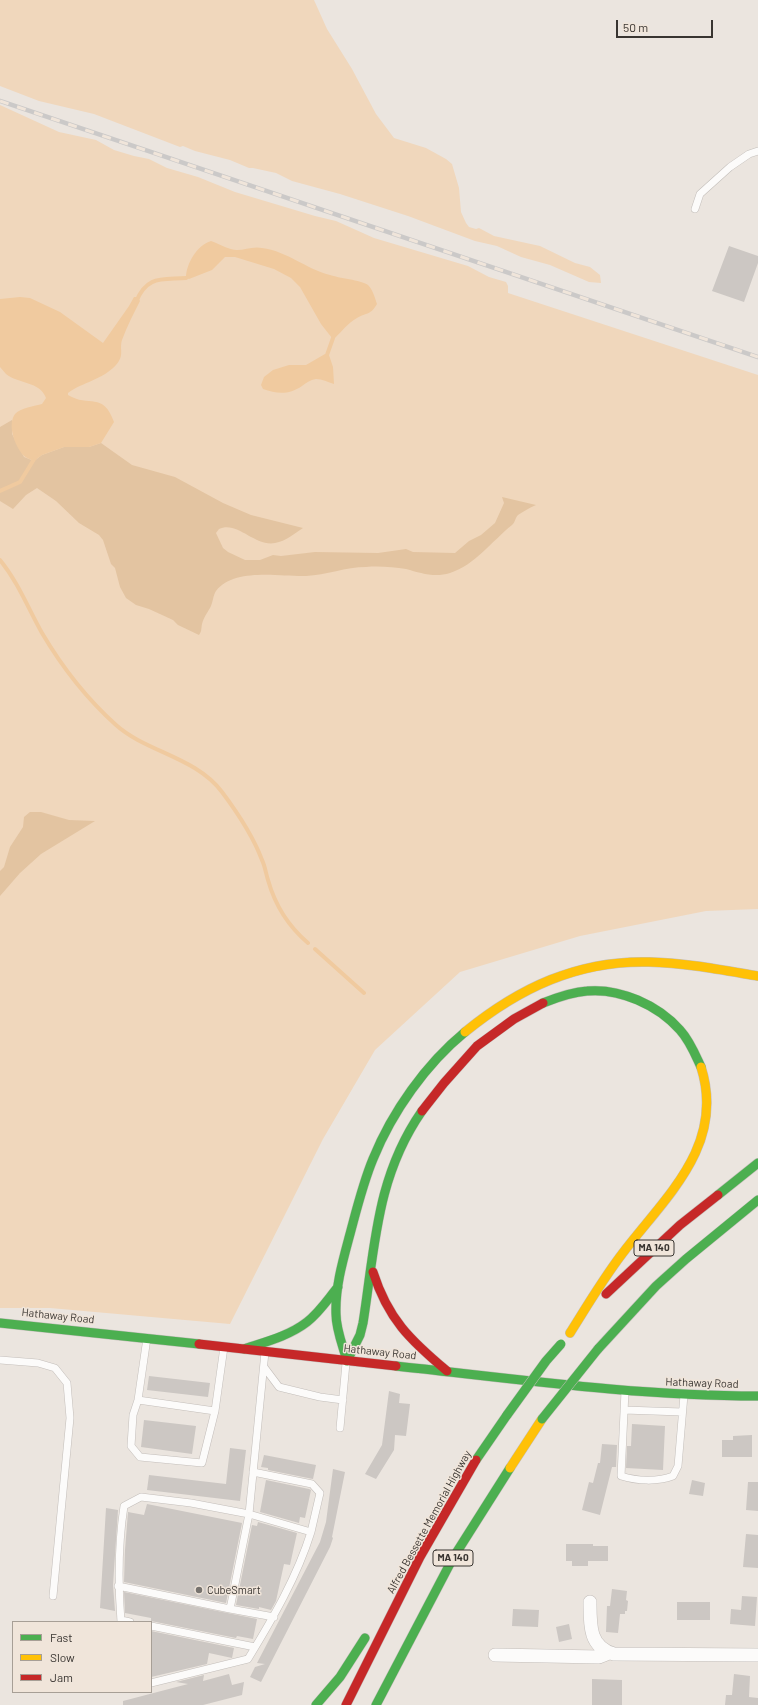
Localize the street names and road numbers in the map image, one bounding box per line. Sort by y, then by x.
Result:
road number: MA 140 [634,1240,674,1256]
street label: Hathaway Road [21,1306,95,1326]
street label: Hathaway Road [343,1342,417,1362]
street label: Hathaway Road [665,1375,739,1391]
street label: Alfred Bessette Memorial Highway [384,1448,474,1596]
road number: MA 140 [433,1550,473,1566]

